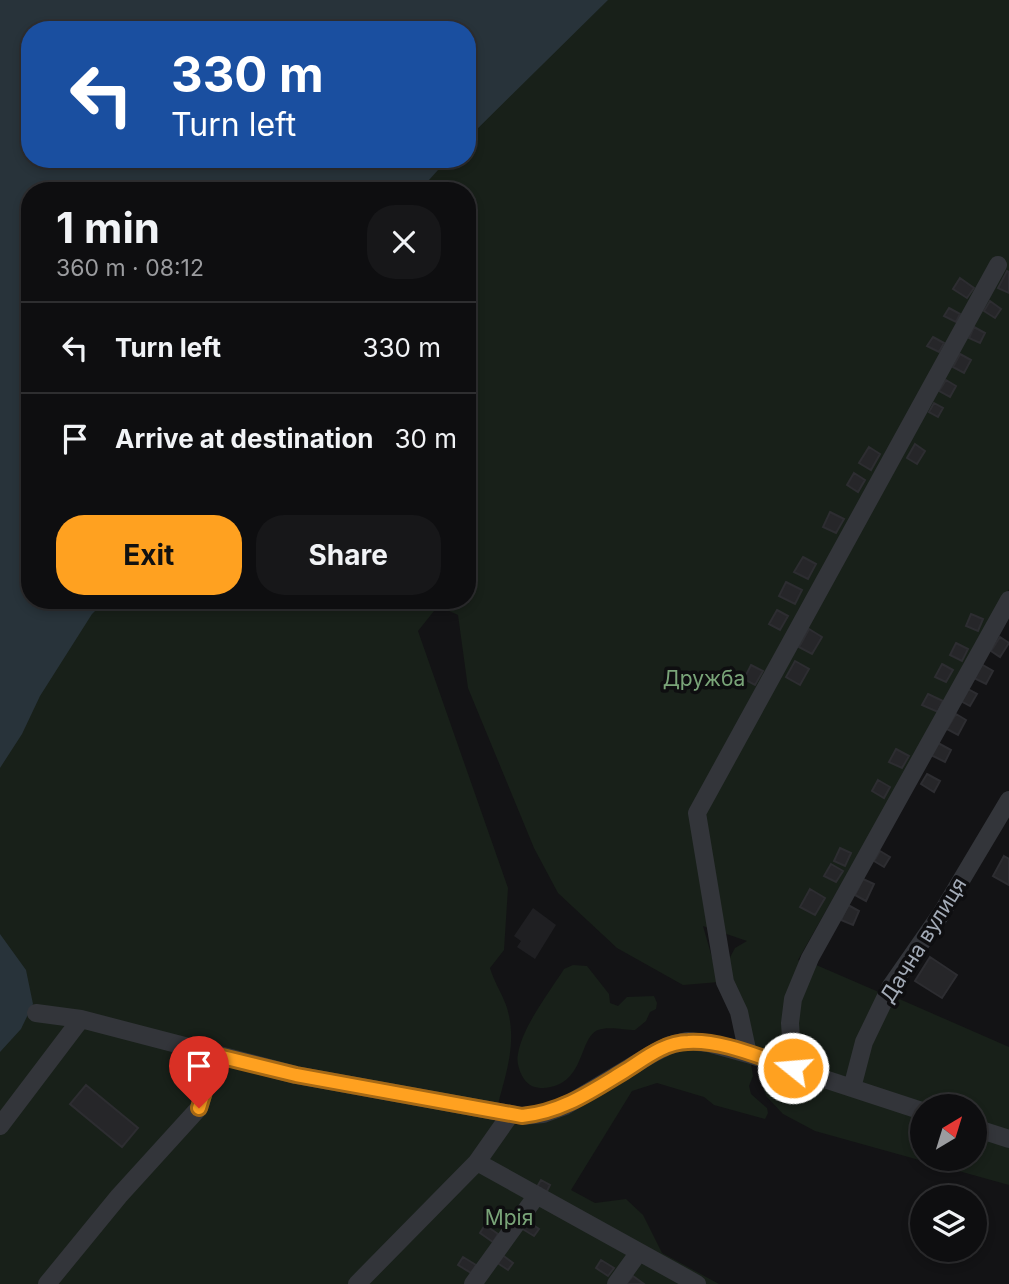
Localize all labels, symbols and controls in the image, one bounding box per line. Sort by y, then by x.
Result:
text: 330 m [171,45,324,104]
icon: left [56,49,147,140]
text: Turn left [171,105,296,144]
text: 1 min [56,202,160,253]
button: close [367,205,441,279]
text: 360 m · 08:12 [56,254,204,282]
icon: left [56,329,94,367]
text: Turn left [115,332,221,363]
text: 330 m [362,332,441,363]
icon: arrive [56,420,94,458]
text: Arrive at destination [115,423,374,454]
text: 30 m [395,423,457,454]
button: Exit [56,515,242,595]
button: Share [256,515,441,595]
park label: Дружба [663,666,745,691]
street label: Дачна вулиця [875,873,971,1007]
position arrow [756,1031,830,1105]
pin [169,1036,229,1108]
icon: arrive [180,1047,218,1085]
north arrow [910,1094,987,1171]
map controls [910,1094,987,1262]
button: layers [910,1185,987,1262]
park label: Мрія [485,1205,533,1230]

